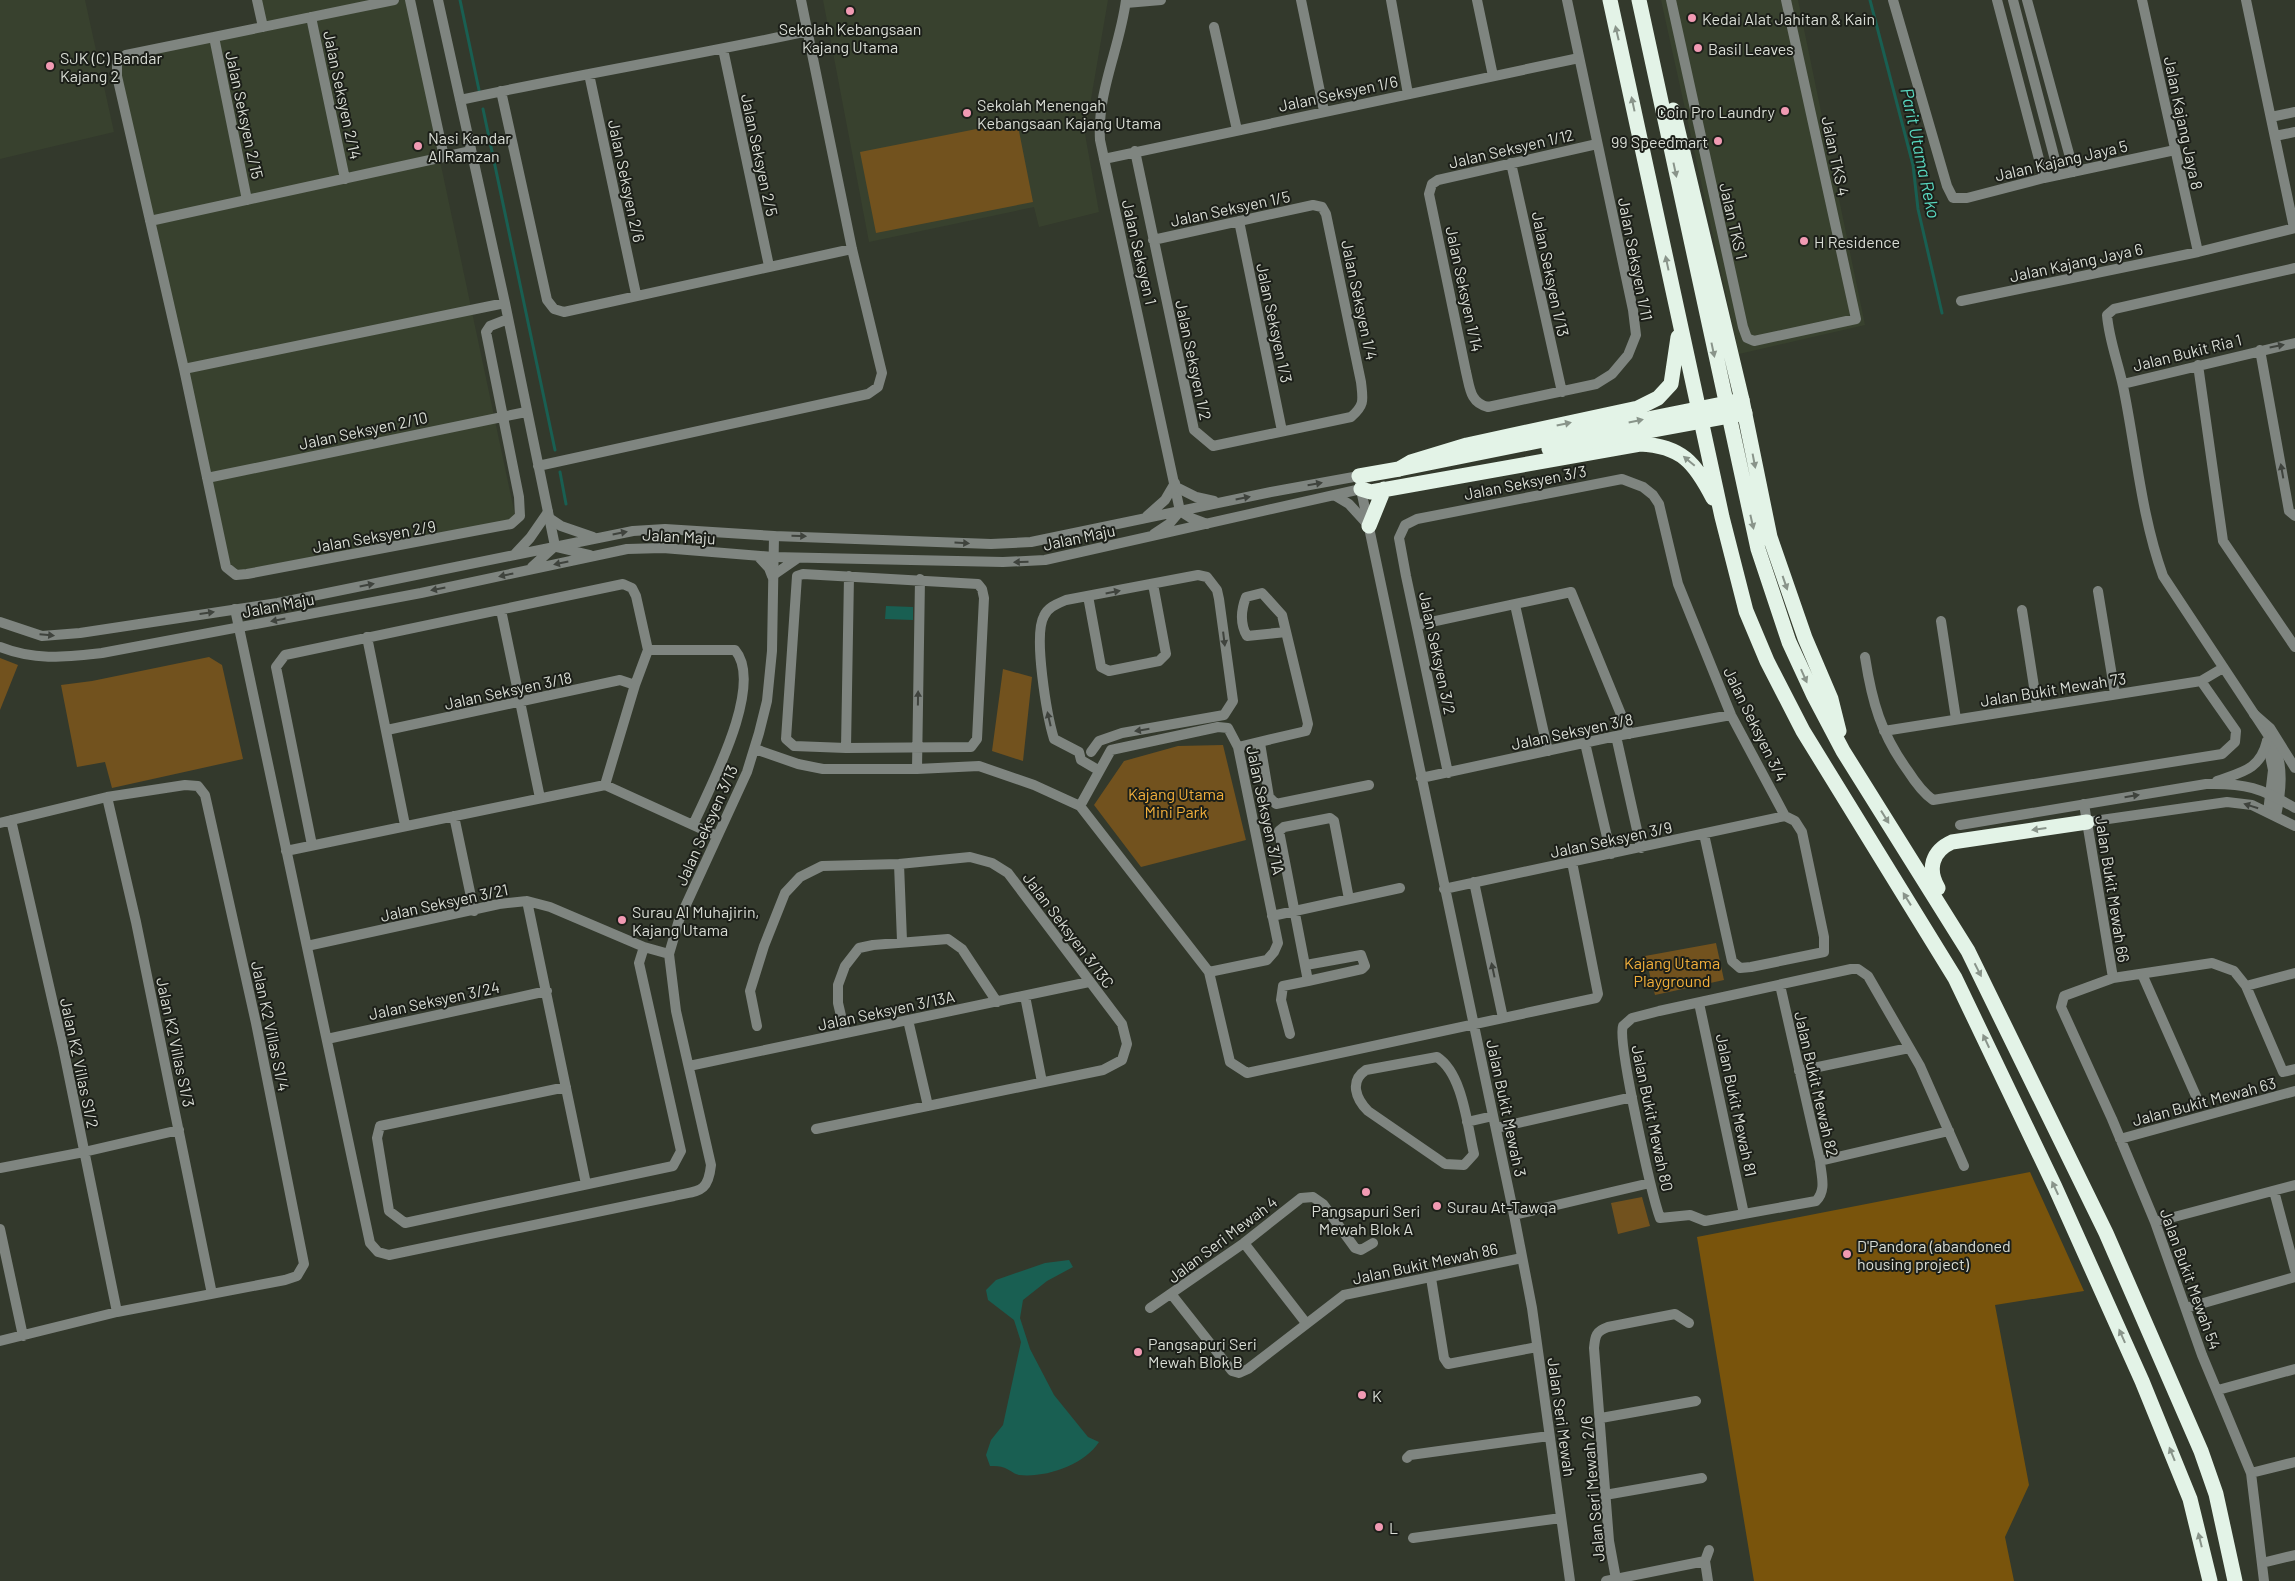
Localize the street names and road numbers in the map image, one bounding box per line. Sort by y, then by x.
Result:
street label: Jalan Seksyen 2/14 [320,29,366,161]
street label: Jalan Seksyen 2/15 [222,49,268,181]
street label: Jalan Kajang Jaya 8 [2161,55,2207,191]
street label: Jalan Seksyen 1/6 [1276,71,1400,115]
street label: Jalan Seksyen 2/5 [738,92,782,218]
street label: Jalan TKS 4 [1818,114,1854,198]
street label: Jalan Seksyen 2/6 [605,118,649,244]
street label: Jalan Seksyen 1/12 [1447,124,1575,172]
street label: Jalan Kajang Jaya 5 [1993,135,2129,185]
street label: Jalan TKS 1 [1716,181,1752,261]
street label: Jalan Seksyen 1/5 [1168,186,1292,230]
street label: Jalan Seksyen 1/11 [1615,196,1657,322]
street label: Jalan Seksyen 1 [1119,198,1161,306]
street label: Jalan Seksyen 1/13 [1528,210,1574,338]
street label: Jalan Seksyen 1/14 [1442,224,1488,354]
street label: Jalan Seksyen 1/4 [1338,238,1382,362]
street label: Jalan Kajang Jaya 6 [2008,239,2144,285]
street label: Jalan Seksyen 1/3 [1253,261,1297,385]
street label: Jalan Seksyen 1/2 [1172,298,1216,422]
street label: Jalan Bukit Ria 1 [2131,329,2243,375]
street label: Jalan Seksyen 2/10 [297,407,429,453]
street label: Jalan Seksyen 3/3 [1462,461,1588,503]
street label: Jalan Seksyen 2/9 [311,516,437,556]
street label: Jalan Maju [1041,520,1117,554]
street label: Jalan Maju [642,525,716,547]
street label: Jalan Maju [240,589,316,621]
street label: Jalan Seksyen 3/2 [1416,590,1460,716]
street label: Jalan Seksyen 3/4 [1720,664,1792,784]
street label: Jalan Seksyen 3/18 [442,667,574,713]
street label: Jalan Bukit Mewah 73 [1979,668,2127,710]
street label: Jalan Seksyen 3/8 [1509,709,1635,753]
street label: Jalan Seksyen 3/1A [1243,744,1289,877]
street label: Jalan Seksyen 3/13 [671,762,741,888]
street label: Jalan Bukit Mewah 66 [2092,814,2134,964]
street label: Jalan Seksyen 3/9 [1548,817,1674,861]
street label: Jalan Seksyen 3/13C [1019,868,1119,992]
street label: Jalan Seksyen 3/21 [378,879,510,925]
street label: Jalan K2 Villas S1/4 [248,959,294,1093]
street label: Jalan K2 Villas S1/3 [153,975,199,1109]
street label: Jalan Seksyen 3/24 [367,977,501,1023]
street label: Jalan Seksyen 3/13A [816,986,957,1034]
street label: Jalan K2 Villas S1/2 [57,996,103,1130]
street label: Jalan Bukit Mewah 82 [1791,1009,1843,1159]
street label: Jalan Bukit Mewah 81 [1713,1032,1761,1178]
street label: Jalan Bukit Mewah 3 [1483,1038,1531,1178]
street label: Jalan Bukit Mewah 80 [1628,1043,1678,1193]
street label: Jalan Bukit Mewah 63 [2130,1073,2278,1129]
street label: Jalan Seri Mewah 4 [1164,1192,1280,1286]
street label: Jalan Bukit Mewah 54 [2157,1206,2225,1352]
street label: Jalan Bukit Mewah 86 [1350,1238,1500,1288]
street label: Jalan Seri Mewah [1544,1356,1580,1478]
street label: Jalan Seri Mewah 2/6 [1576,1415,1608,1563]

